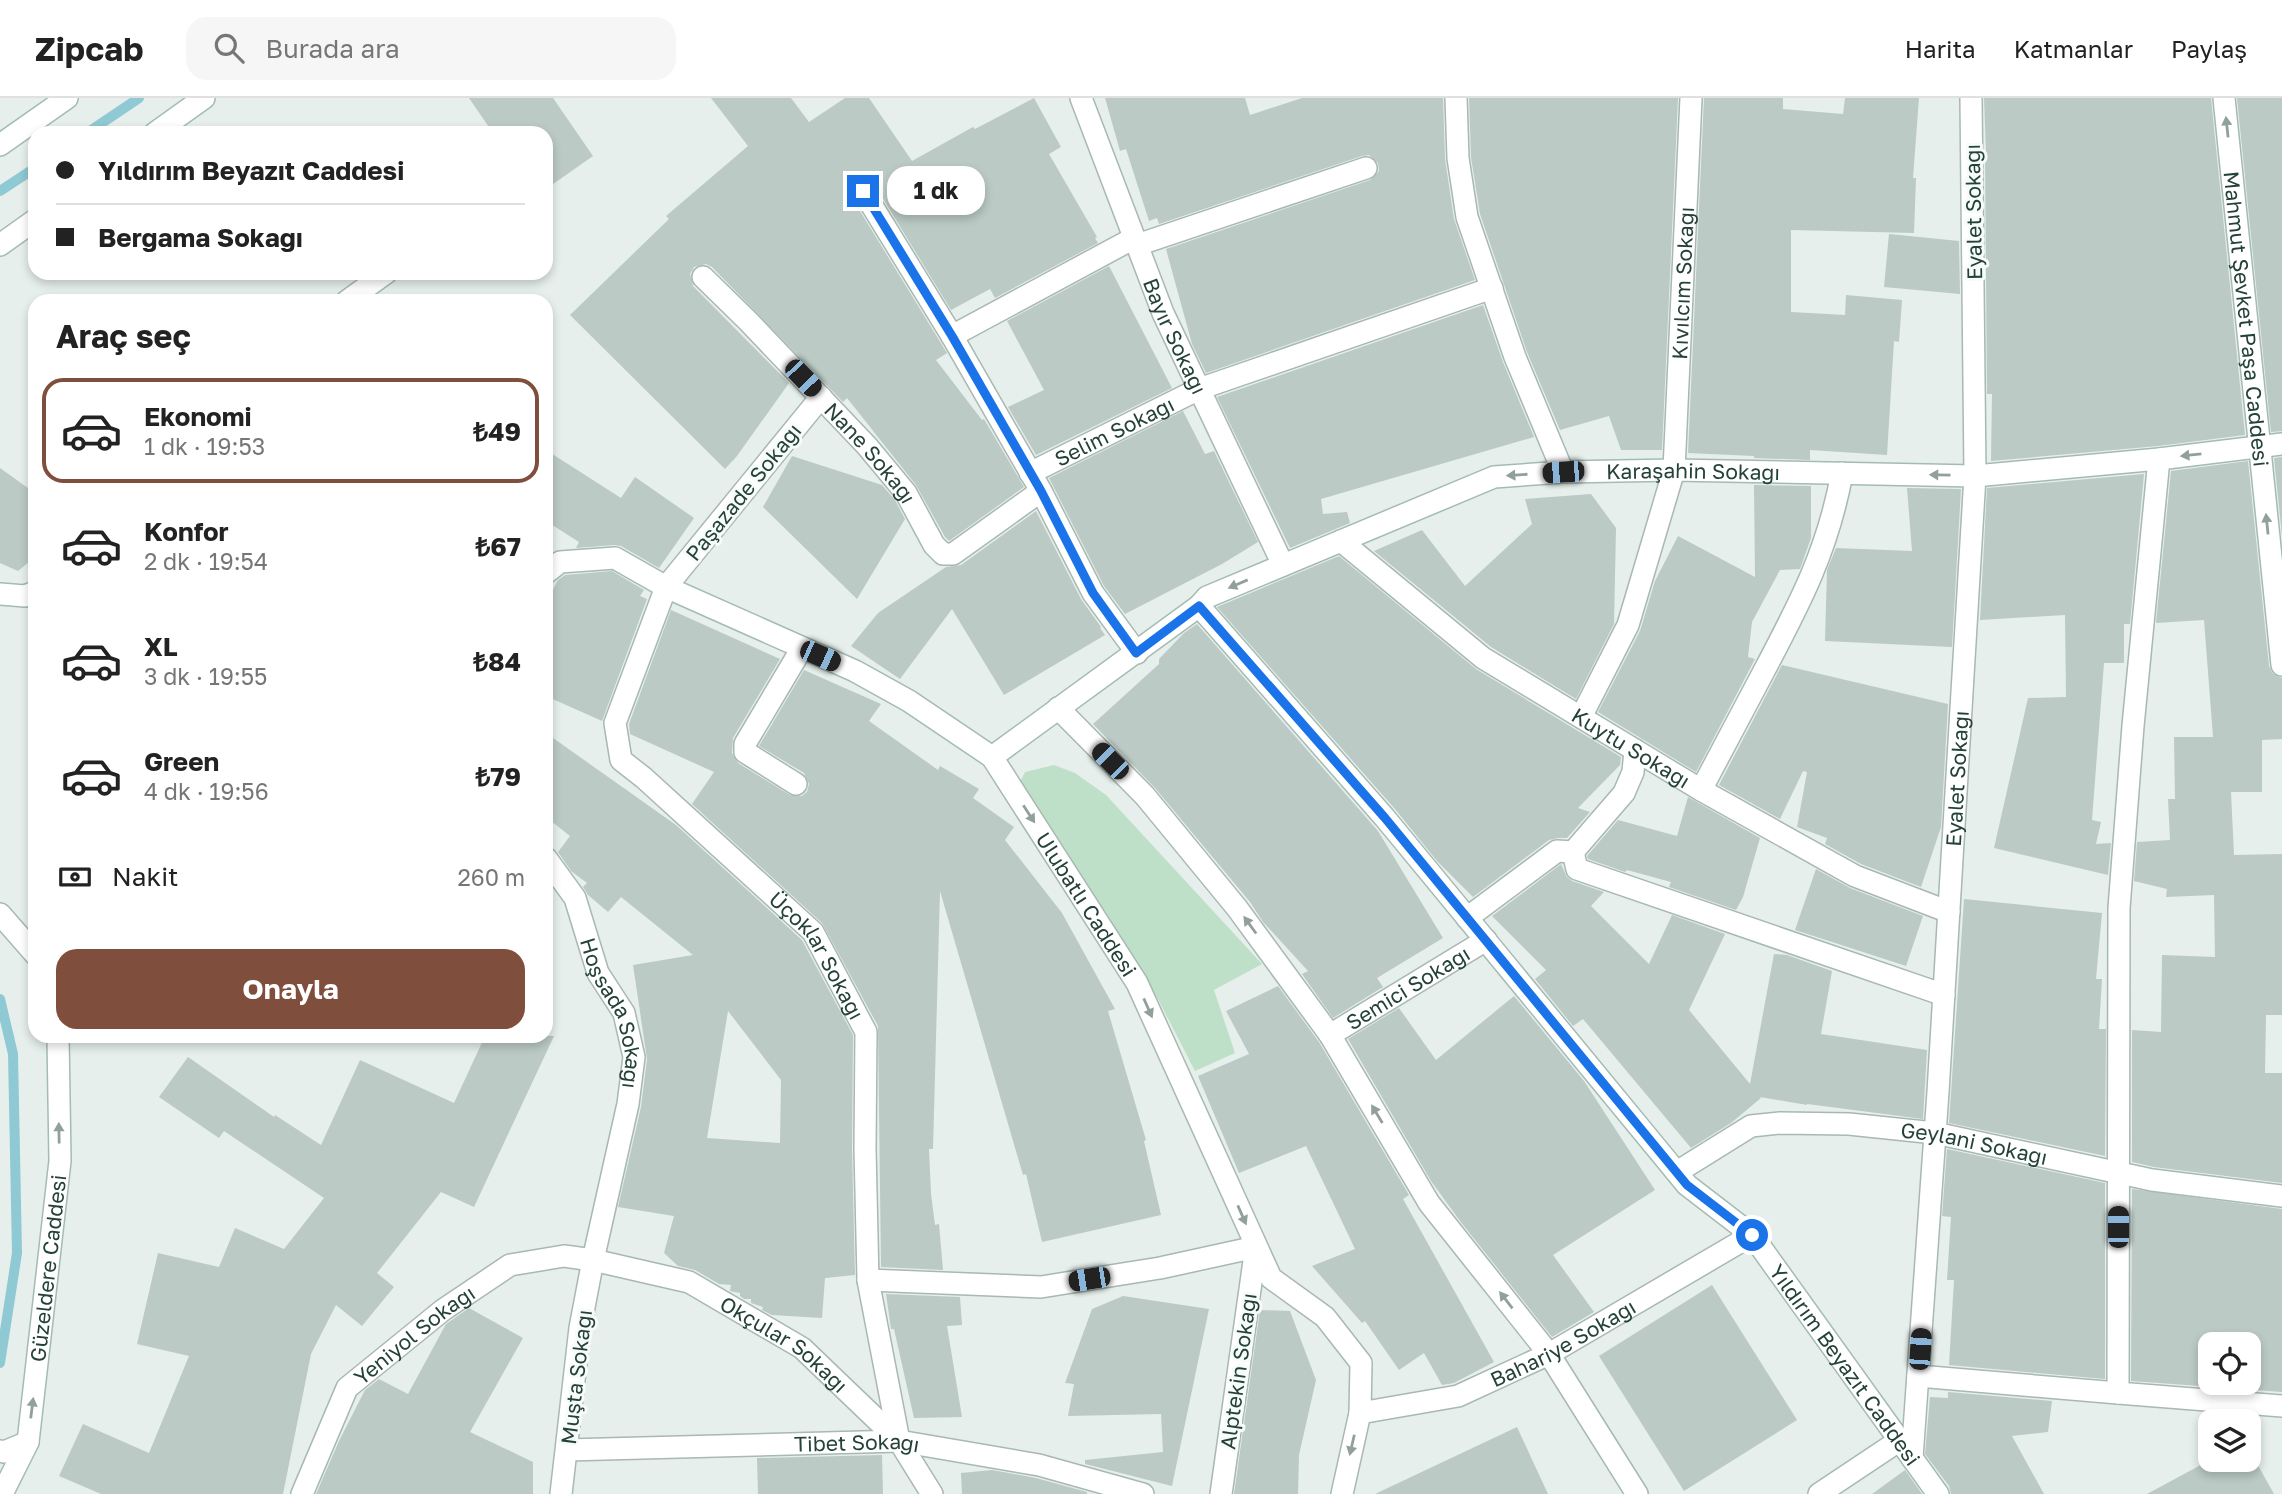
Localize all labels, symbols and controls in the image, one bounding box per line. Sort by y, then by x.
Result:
search box [186,17,676,80]
text: Zipcab [35,29,144,68]
icon: search [210,29,248,67]
text: Burada ara [266,33,400,64]
text: Harita [1905,34,1976,63]
text: Katmanlar [2014,34,2133,63]
text: Paylaş [2171,34,2247,63]
one-way arrow [2222,116,2233,138]
street label: Eyalet Sokağı [1959,144,1987,280]
text: Yıldırım Beyazıt Caddesi [98,155,404,186]
callout: 1 dk [888,166,986,216]
street label: Mahmut Şevket Paşa Caddesi [2219,170,2275,468]
route end [847,175,879,207]
text: 1 dk [913,176,959,204]
street label: Kıvılcım Sokağı [1666,206,1699,360]
text: Bergama Sokağı [98,222,303,253]
street label: Bayır Sokağı [1138,274,1213,398]
text: Araç seç [56,317,191,355]
car [781,356,826,400]
street label: Selim Sokağı [1050,391,1178,472]
street label: Nane Sokağı [819,397,922,508]
icon: car [60,399,123,462]
text: Ekonomi [144,401,252,432]
text: ₺49 [473,416,521,447]
street label: Paşazade Sokağı [680,418,806,566]
text: 1 dk · 19:53 [144,432,265,460]
one-way arrow [2180,450,2202,461]
street label: Karaşahin Sokağı [1606,457,1780,485]
car [1542,460,1585,484]
one-way arrow [1506,470,1528,481]
one-way arrow [1929,470,1951,481]
one-way arrow [2262,513,2273,535]
icon: car [60,514,123,577]
text: Konfor [144,516,229,547]
text: ₺67 [475,531,521,562]
text: 2 dk · 19:54 [144,547,268,575]
one-way arrow [1228,578,1248,590]
icon: car [60,629,123,692]
text: XL [144,631,178,662]
car [797,638,844,674]
text: ₺84 [473,646,521,677]
text: 3 dk · 19:55 [144,662,267,690]
street label: Kuytu Sokağı [1567,702,1695,793]
street label: Eyalet Sokağı [1940,710,1974,847]
car [1088,739,1133,783]
icon: car [60,744,123,807]
text: Green [144,746,219,777]
text: ₺79 [475,761,521,792]
text: 4 dk · 19:56 [144,777,269,805]
one-way arrow [1022,805,1036,823]
street label: Ulubatlı Caddesi [1031,827,1142,981]
icon: cash [56,858,94,896]
text: Nakit [112,861,179,892]
text: 260 m [457,863,525,891]
street label: Üçoklar Sokağı [764,886,870,1024]
one-way arrow [1243,916,1257,934]
street label: Hoşsada Sokağı [575,934,647,1090]
street label: Semici Sokağı [1341,940,1474,1035]
button: Onayla [56,949,525,1029]
one-way arrow [1143,997,1154,1018]
one-way arrow [1371,1104,1383,1124]
street label: Geylani Sokağı [1900,1117,2050,1170]
one-way arrow [53,1122,65,1144]
street label: Güzeldere Caddesi [24,1173,71,1363]
one-way arrow [1236,1205,1248,1225]
car [2108,1206,2129,1248]
route start [1736,1219,1768,1251]
street label: Yıldırım Beyazıt Caddesi [1764,1259,1926,1470]
car [1067,1265,1112,1293]
street label: Yeniyol Sokağı [349,1279,480,1390]
street label: Okçular Sokağı [715,1290,853,1398]
street label: Alptekin Sokağı [1214,1291,1262,1451]
one-way arrow [1499,1292,1514,1310]
street label: Bahariye Sokağı [1486,1293,1640,1392]
street label: Muşta Sokağı [555,1308,597,1446]
car [1909,1327,1932,1371]
map controls [2198,1332,2261,1472]
button: locate [2198,1332,2261,1395]
one-way arrow [27,1397,38,1419]
button: layers [2198,1409,2261,1472]
street label: Tibet Sokağı [794,1428,922,1457]
one-way arrow [1347,1434,1358,1456]

